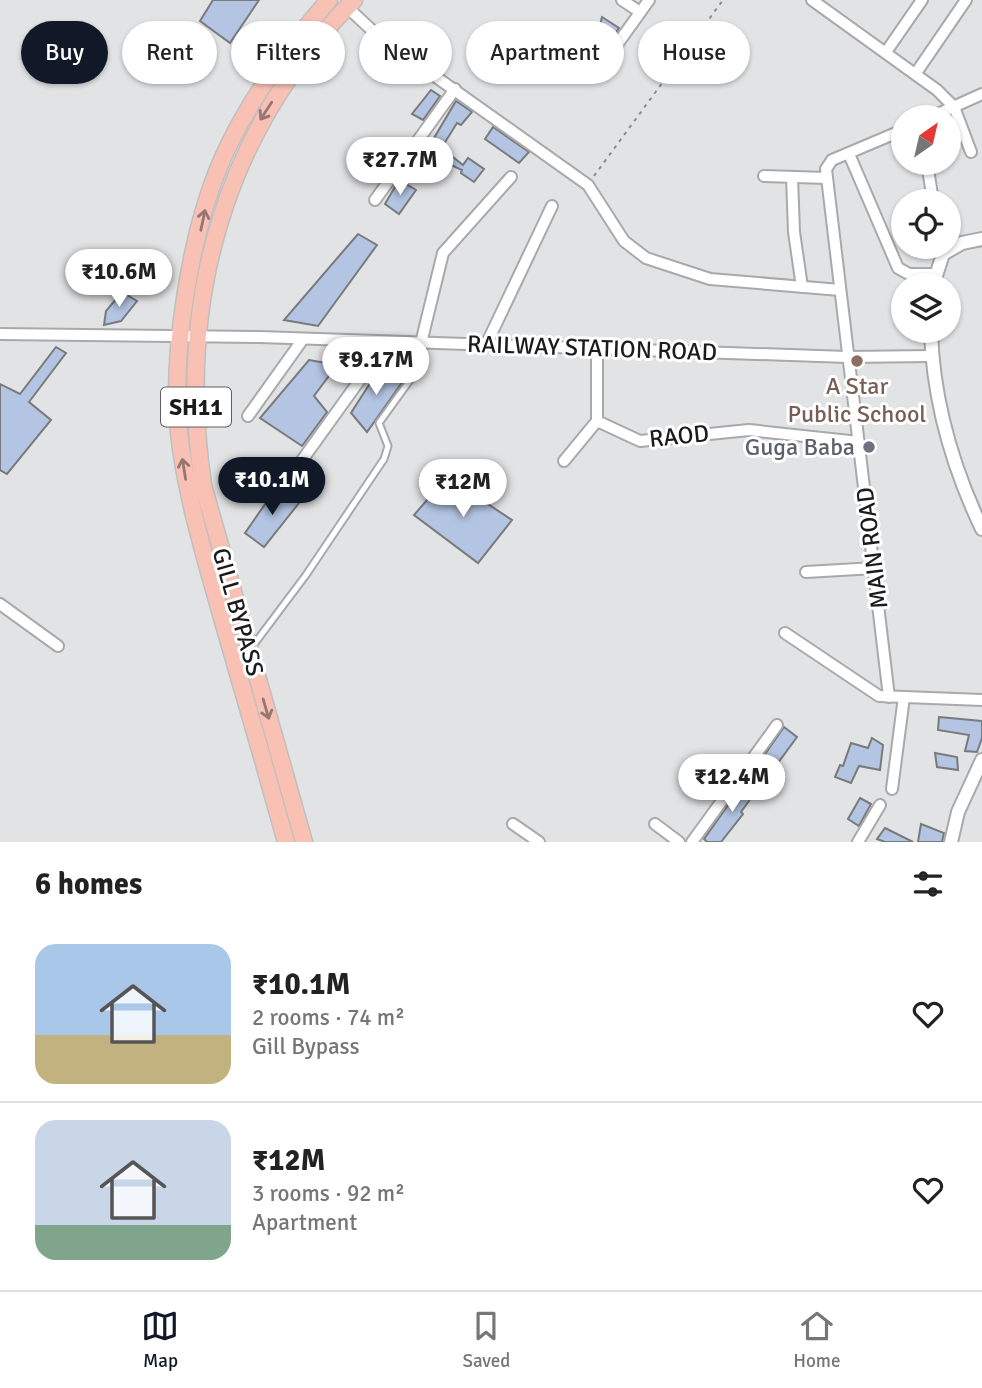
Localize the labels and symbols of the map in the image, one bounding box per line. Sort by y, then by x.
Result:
one-way arrow [259,101,273,121]
north arrow [891,105,961,175]
pin: ₹27.7M [343,138,457,197]
one-way arrow [196,209,210,232]
pin: ₹10.6M [62,250,176,309]
street label: RAILWAY STATION ROAD [466,329,718,367]
pin: ₹9.17M [319,338,433,397]
marker: A Star Public School [849,353,865,369]
place label: A Star Public School [788,371,926,429]
road number: SH11 [161,388,231,426]
street label: RAOD [648,418,710,454]
place label: Guga Baba [745,432,855,462]
marker: Guga Baba [861,439,877,455]
one-way arrow [177,458,190,481]
pin: ₹10.1M [215,458,329,517]
pin: ₹12M [422,460,504,519]
street label: MAIN ROAD [850,485,894,611]
street label: GILL BYPASS [205,544,271,680]
one-way arrow [260,698,273,720]
pin: ₹12.4M [675,754,789,814]

